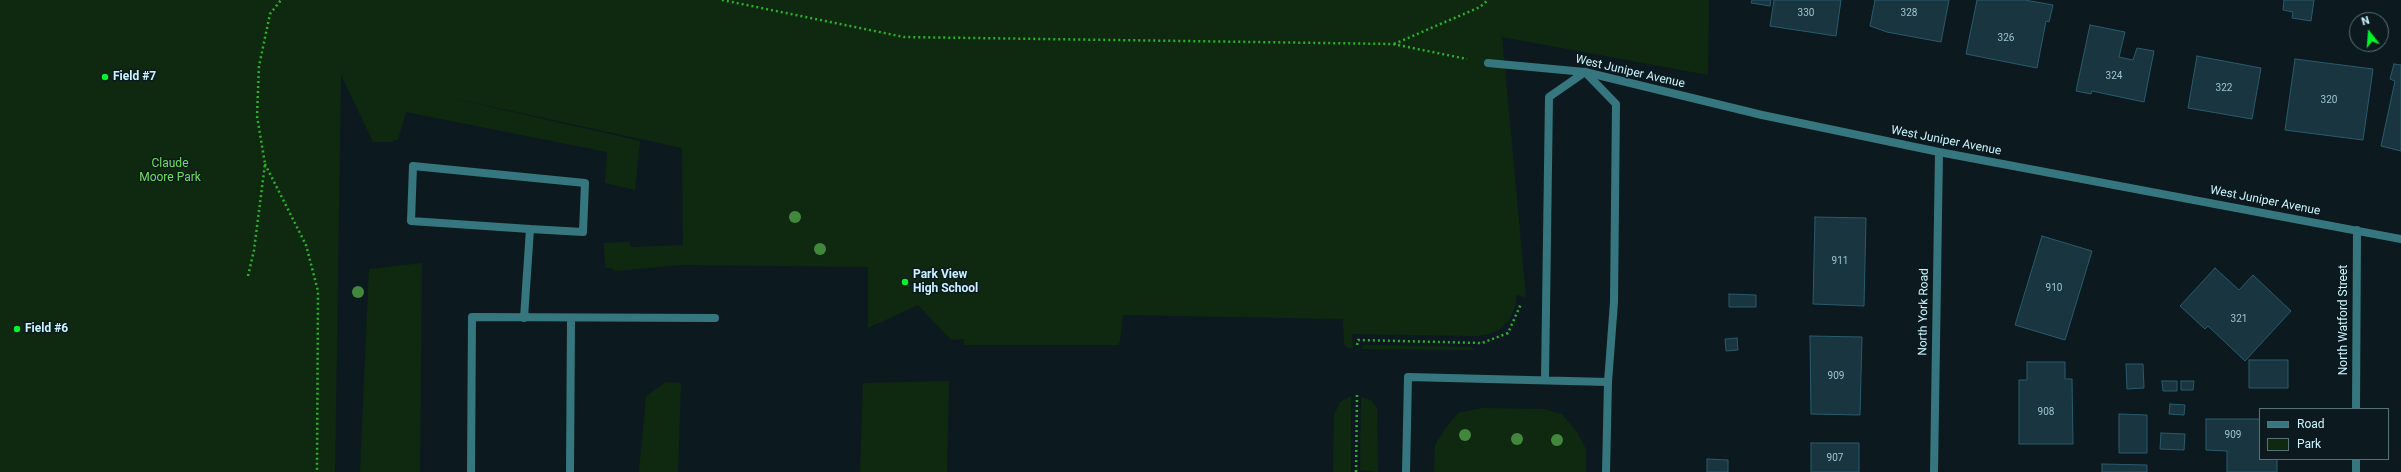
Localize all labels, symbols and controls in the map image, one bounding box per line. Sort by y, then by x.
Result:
house number: 330 [1798,7,1814,19]
house number: 328 [1901,7,1917,19]
north arrow [2349,12,2389,52]
text: N [2360,14,2371,28]
house number: 326 [1998,32,2014,44]
street label: West Juniper Avenue [1574,52,1686,92]
place label: Field #7 [113,70,156,84]
house number: 324 [2106,70,2122,82]
marker: Field #7 [100,72,110,82]
house number: 322 [2216,82,2232,94]
house number: 320 [2321,94,2337,106]
street label: West Juniper Avenue [1890,123,2002,159]
park label: Claude Moore Park [139,157,201,185]
street label: West Juniper Avenue [2209,183,2321,219]
house number: 911 [1832,255,1848,267]
street label: North Watford Street [2337,265,2351,375]
place label: Park View High School [913,268,978,296]
street label: North York Road [1916,268,1932,356]
marker: Park View High School [900,277,910,287]
house number: 910 [2046,282,2062,294]
house number: 321 [2231,313,2247,325]
place label: Field #6 [25,322,68,336]
marker: Field #6 [12,324,22,334]
house number: 909 [1828,370,1844,382]
house number: 908 [2038,406,2054,418]
legend [2259,408,2389,460]
text: Road [2297,417,2325,431]
house number: 909 [2225,429,2241,441]
text: Park [2297,437,2321,451]
house number: 907 [1827,452,1843,464]

